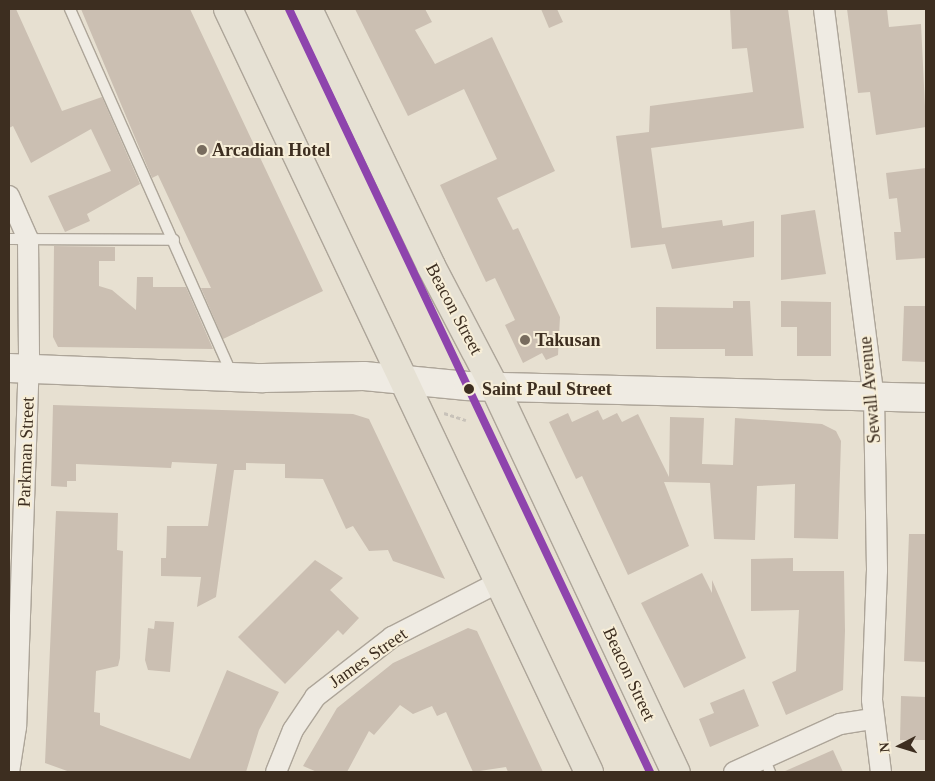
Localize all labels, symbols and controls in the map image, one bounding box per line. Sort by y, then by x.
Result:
place label: Arcadian Hotel [212,139,330,161]
marker: Arcadian Hotel [196,144,208,156]
street label: Beacon Street [421,260,487,358]
place label: Takusan [535,329,600,351]
marker: Takusan [519,334,531,346]
street label: Sewall Avenue [855,335,885,445]
place label: Saint Paul Street [482,378,612,400]
marker: Saint Paul Street [460,380,478,398]
street label: Parkman Street [13,396,39,508]
street label: James Street [325,623,411,693]
street label: Beacon Street [598,624,660,724]
north arrow [875,721,925,771]
text: N [877,742,892,753]

